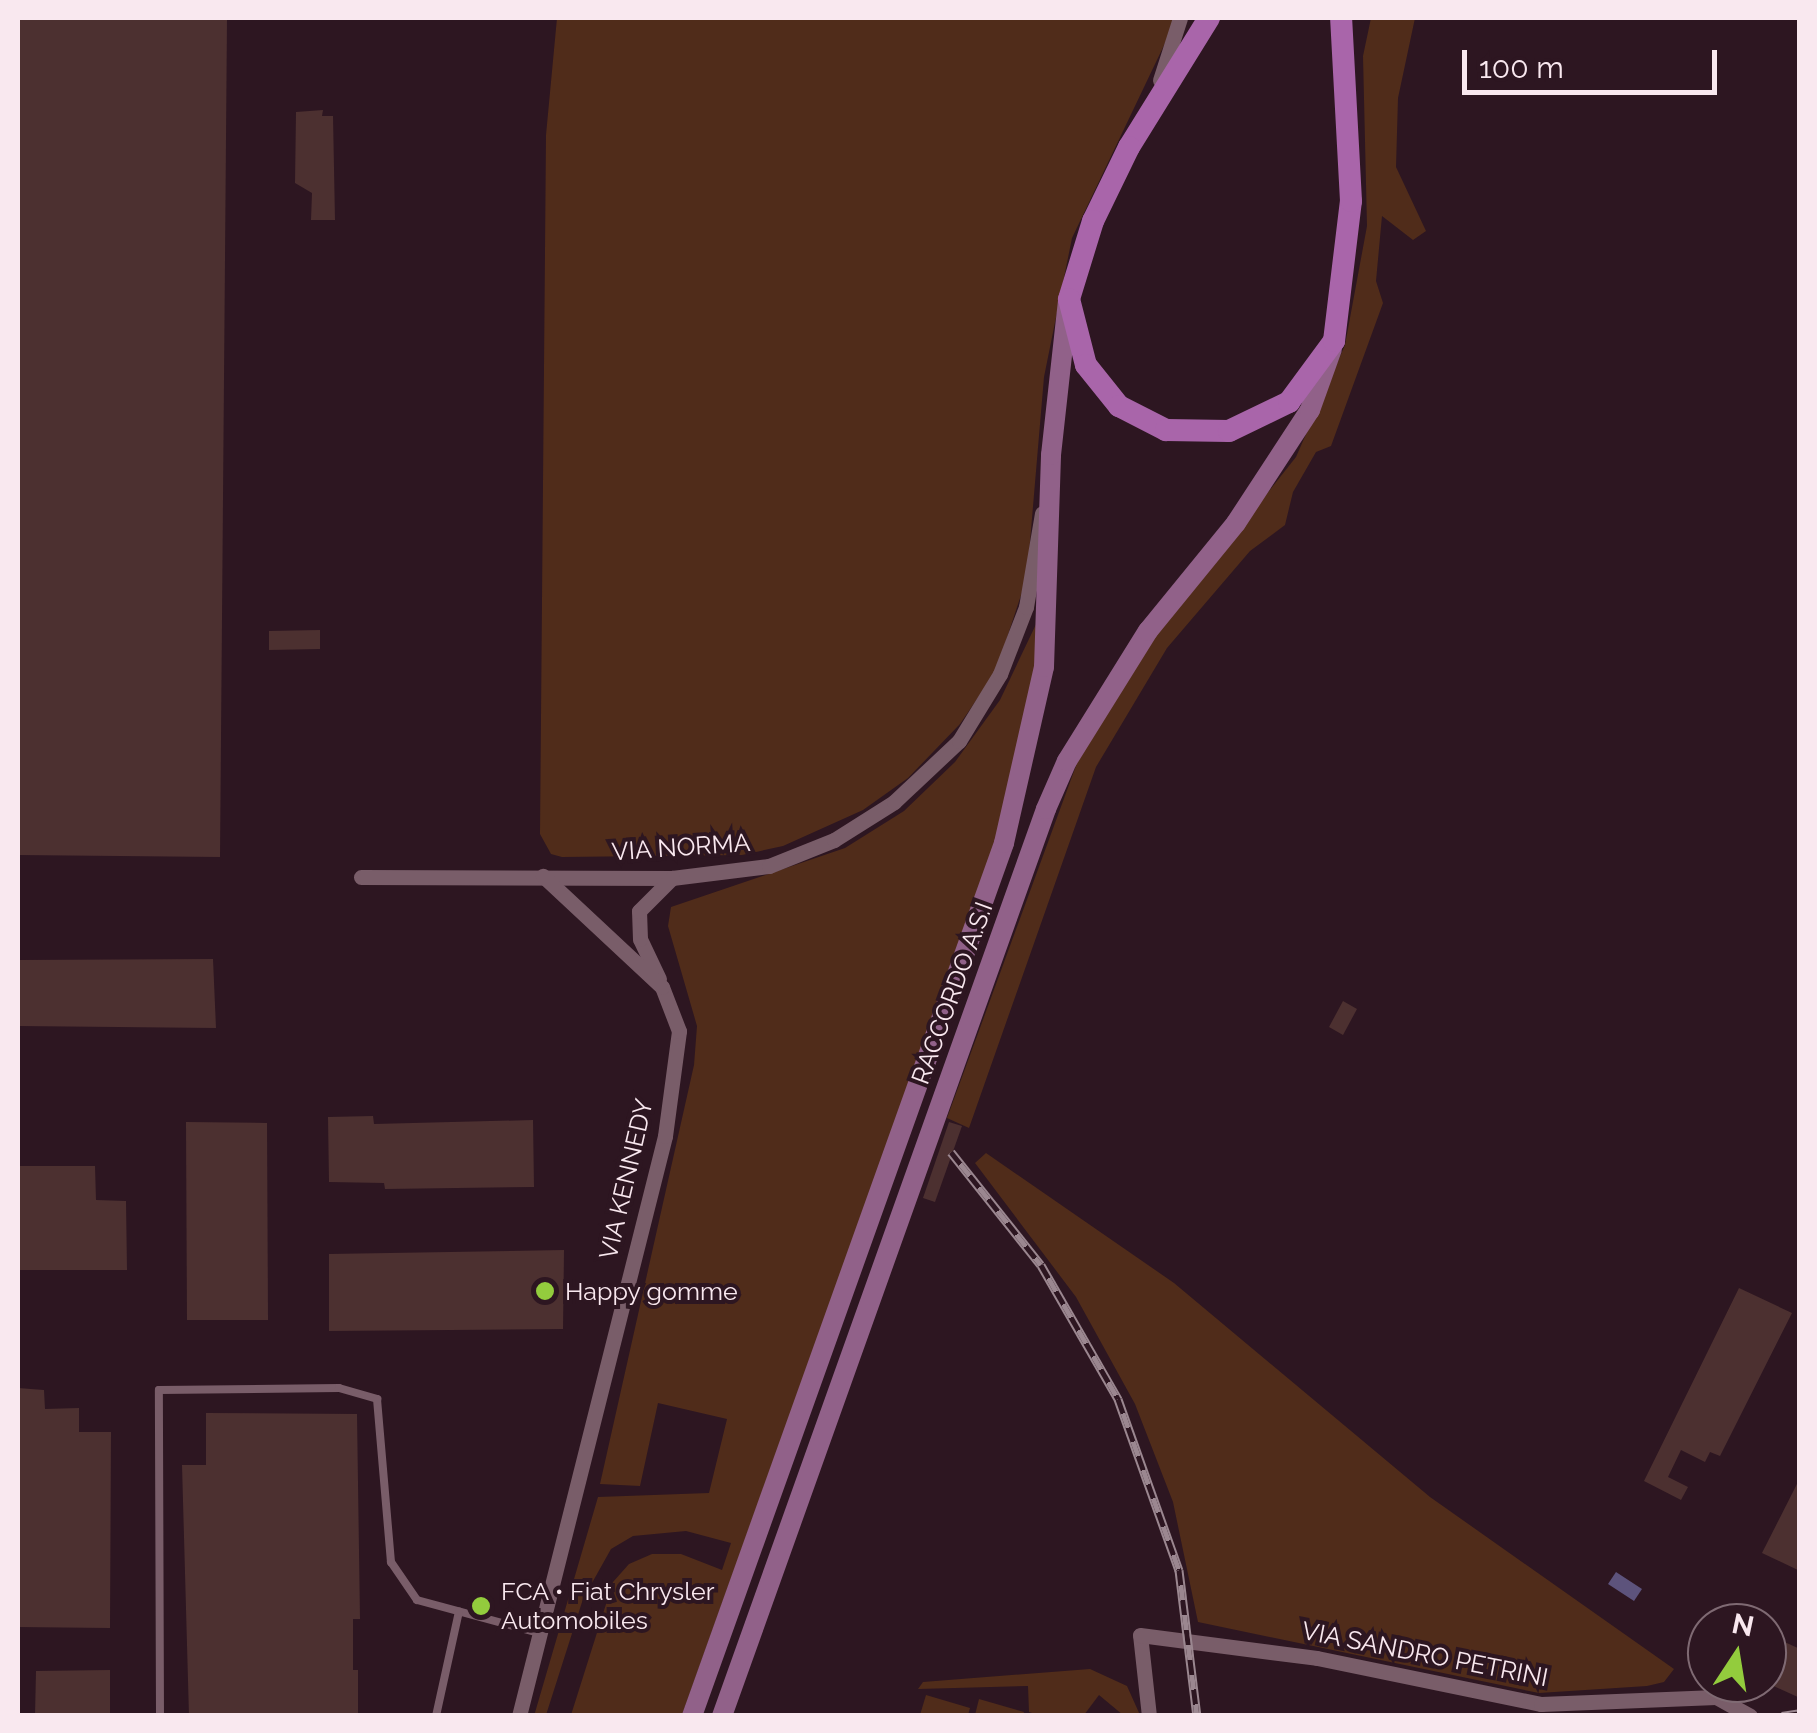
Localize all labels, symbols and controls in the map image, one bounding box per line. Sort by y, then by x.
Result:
scale bar [1467,30,1722,92]
text: 100 m [1479,50,1564,85]
street label: VIA NORMA [610,827,752,867]
street label: RACCORDO A.S.I [905,898,999,1088]
street label: VIA KENNEDY [593,1095,659,1263]
place label: Happy gomme [565,1276,738,1306]
marker: Happy gomme [534,1280,556,1302]
place label: FCA • Fiat Chrysler Automobiles [501,1577,715,1636]
marker: FCA • Fiat Chrysler Automobiles [470,1595,492,1617]
north arrow [1687,1603,1787,1703]
text: N [1729,1607,1757,1643]
street label: VIA SANDRO PETRINI [1299,1615,1551,1693]

